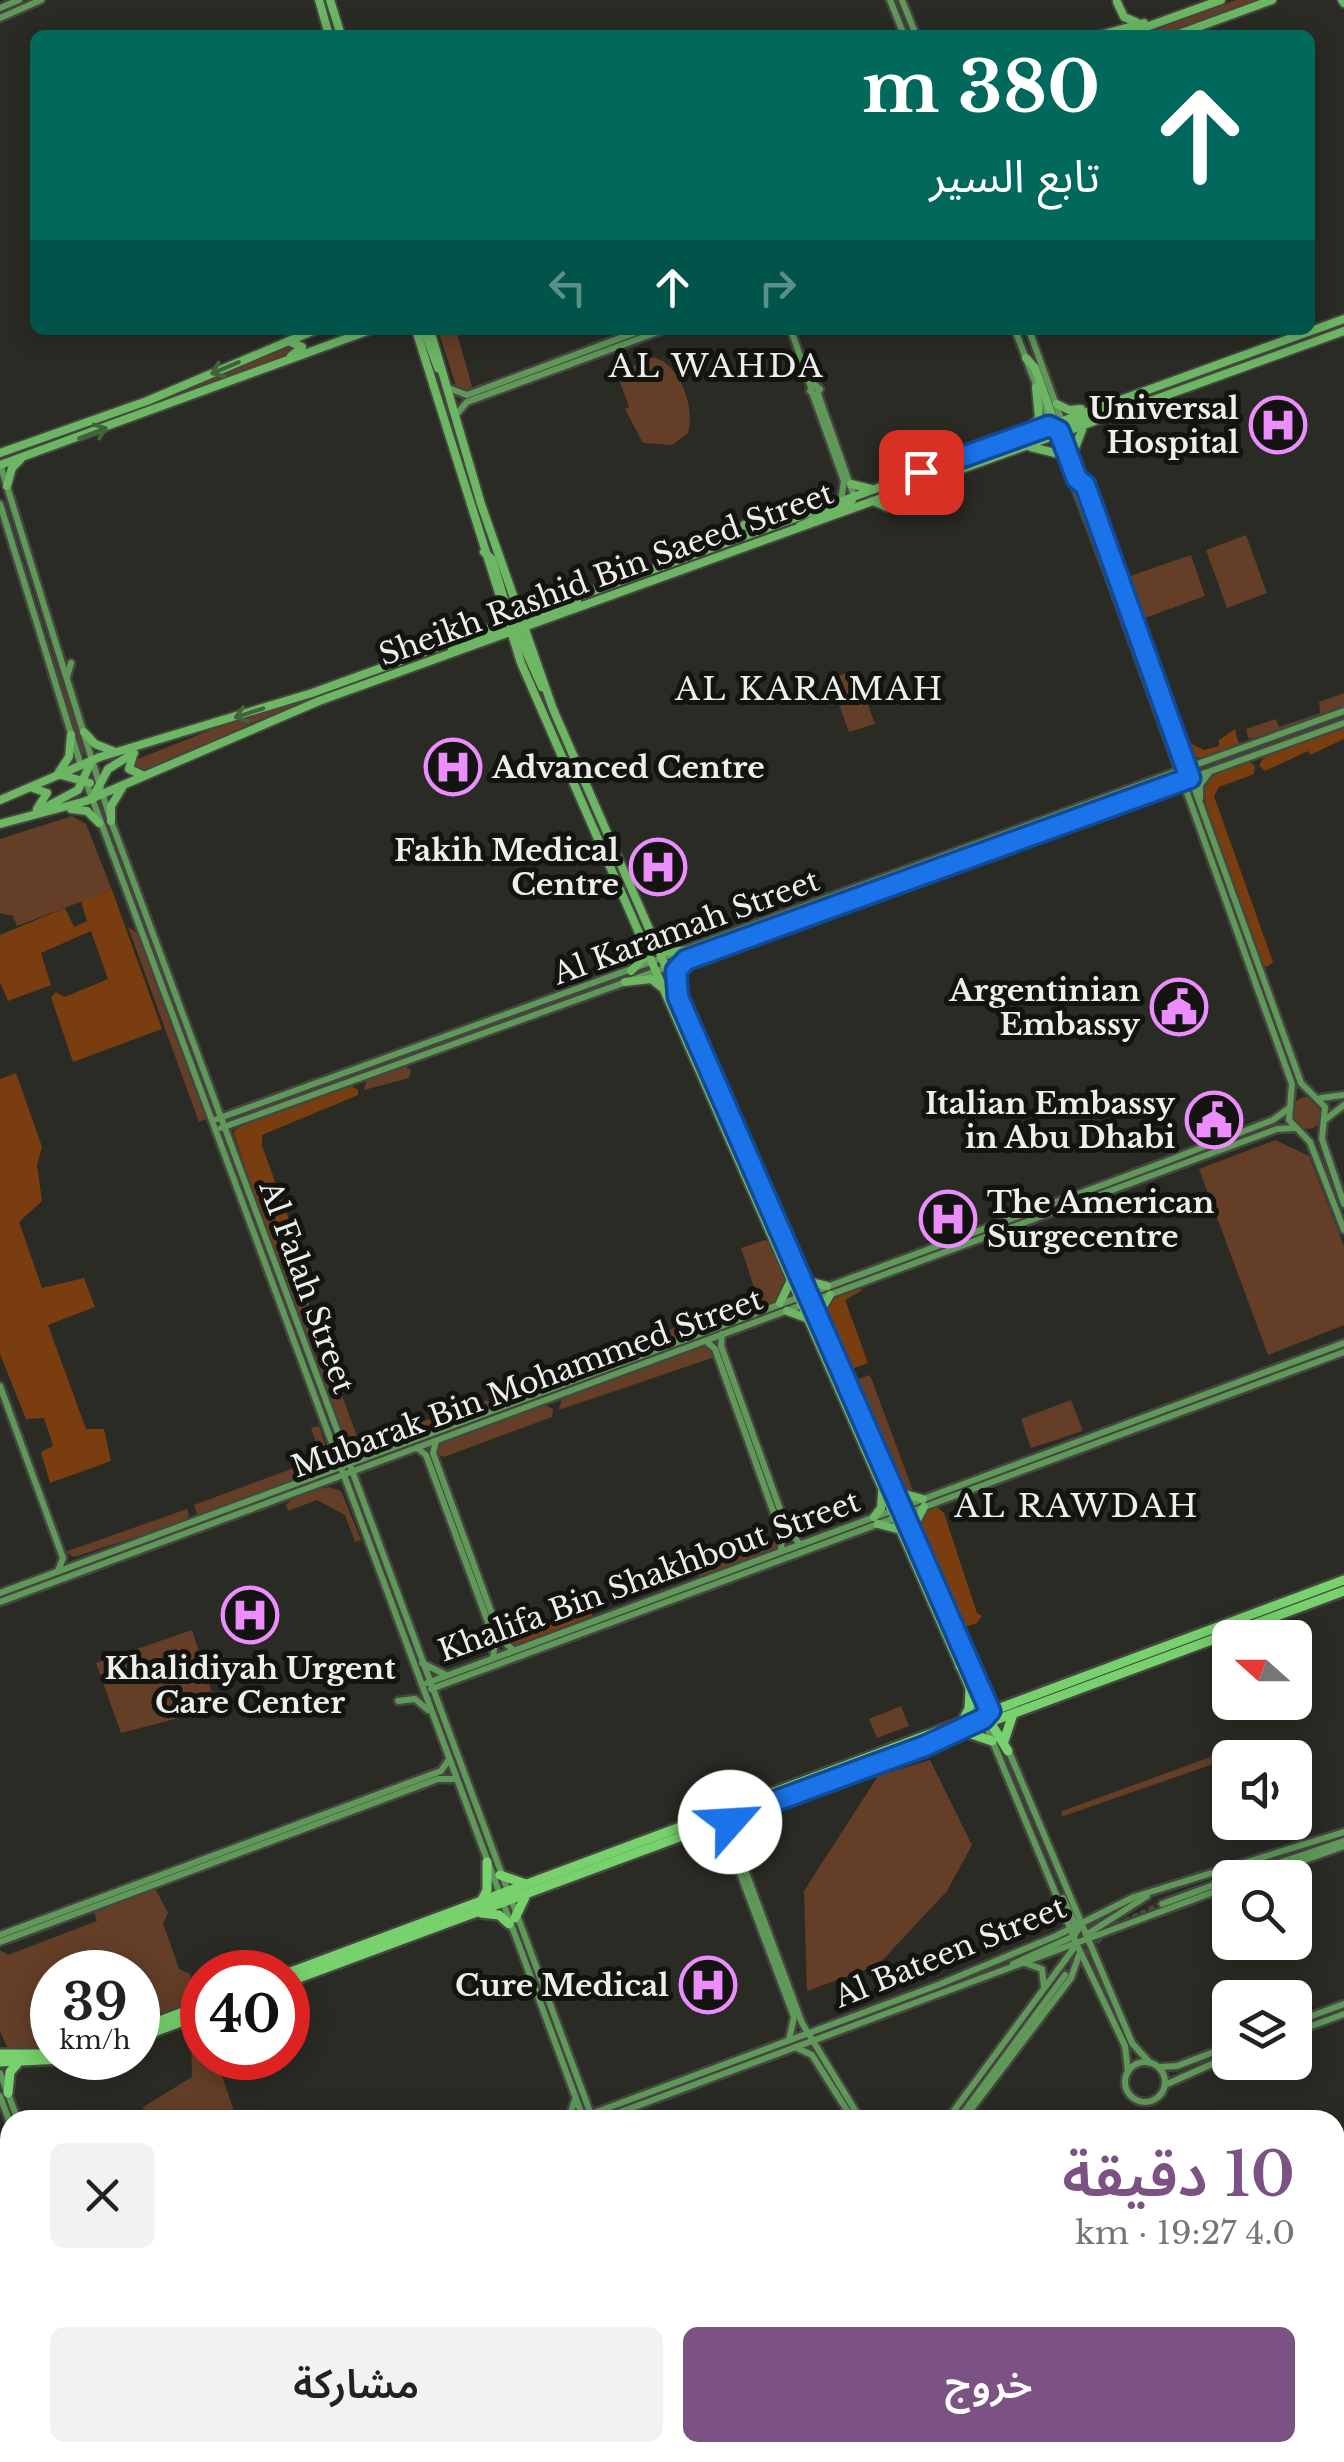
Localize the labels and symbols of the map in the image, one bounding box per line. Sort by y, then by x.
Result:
district label: AL WAHDA [608,346,825,386]
one-way arrow [210,360,241,378]
place label: Universal Hospital [1089,390,1239,461]
hospital icon: Universal Hospital [1248,395,1308,455]
one-way arrow [76,423,107,441]
pin [879,430,964,515]
street label: Sheikh Rashid Bin Saeed Street [374,474,839,674]
district label: AL KARAMAH [674,669,945,709]
one-way arrow [234,705,265,723]
hospital icon: Advanced Centre [423,737,483,797]
place label: Advanced Centre [491,749,765,786]
place label: Fakih Medical Centre [394,832,619,903]
hospital icon: Fakih Medical Centre [628,837,688,897]
street label: Al Karamah Street [547,861,825,993]
place label: Argentinian Embassy [948,972,1141,1043]
public building icon: Argentinian Embassy [1149,977,1209,1037]
place label: Italian Embassy in Abu Dhabi [925,1085,1176,1156]
public building icon: Italian Embassy in Abu Dhabi [1184,1090,1244,1150]
street label: Al Falah Street [251,1175,363,1399]
place label: The American Surgecentre [987,1184,1214,1255]
hospital icon: The American Surgecentre [918,1189,978,1249]
street label: Mubarak Bin Mohammed Street [287,1280,768,1486]
street label: Khalifa Bin Shakhbout Street [433,1482,865,1670]
district label: AL RAWDAH [953,1486,1200,1526]
hospital icon: Khalidiyah Urgent Care Center [220,1585,280,1645]
north arrow [1212,1620,1312,1720]
place label: Khalidiyah Urgent Care Center [104,1650,396,1721]
position arrow [678,1770,782,1874]
street label: Al Bateen Street [828,1888,1072,2016]
speed limit sign: 40 [180,1950,310,2080]
hospital icon: Cure Medical [678,1955,738,2015]
place label: Cure Medical [455,1967,669,2004]

